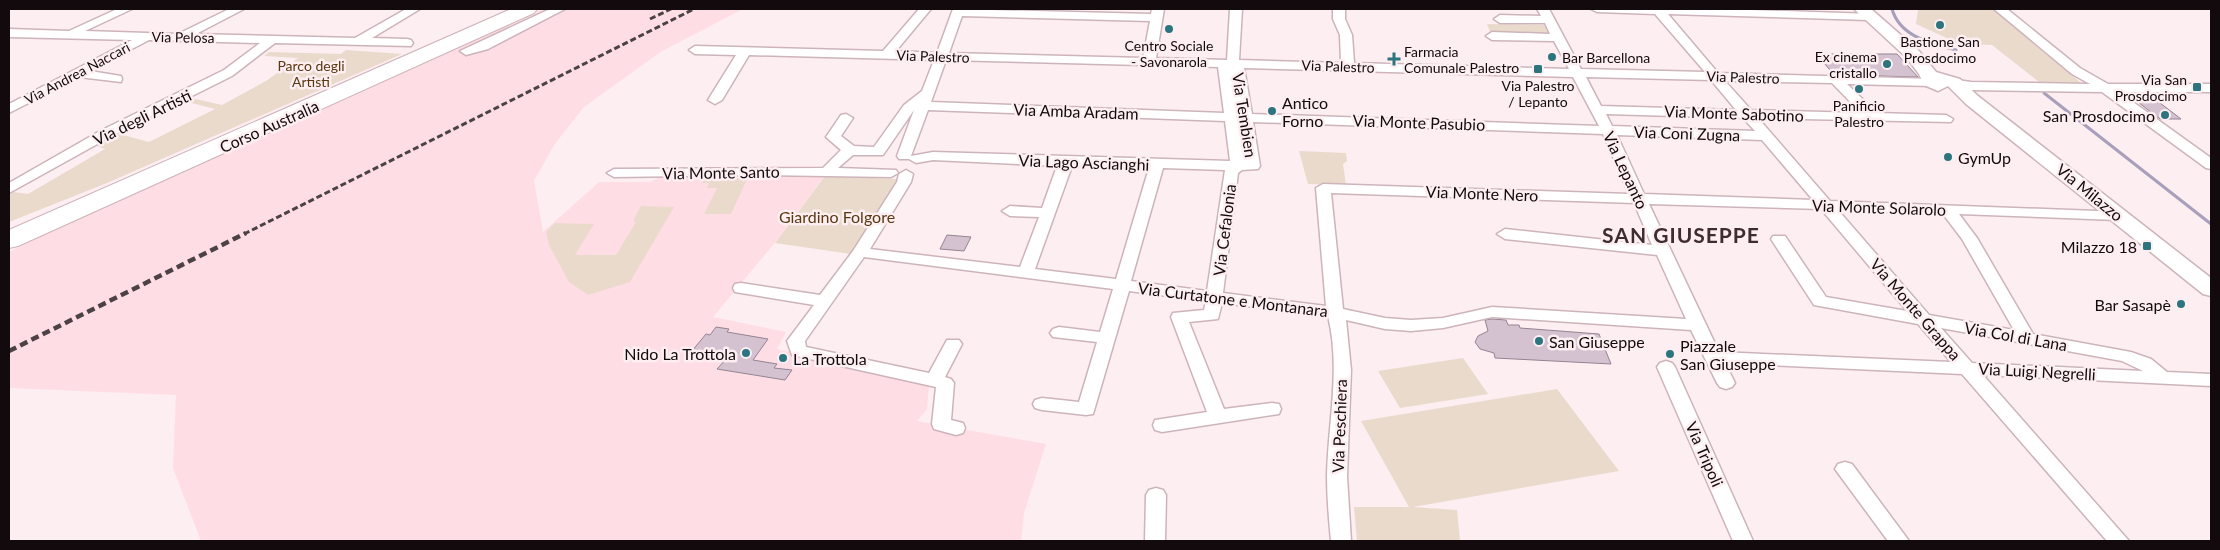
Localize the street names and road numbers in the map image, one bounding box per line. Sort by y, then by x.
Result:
street label: Via Pelosa [151,28,215,46]
street label: Via Andrea Naccari [21,38,133,108]
street label: Via Palestro [896,46,970,66]
street label: Via Palestro [1301,56,1375,76]
street label: Via Palestro [1706,67,1780,87]
street label: Via Tembien [1229,71,1261,159]
street label: Via degli Artisti [90,85,194,149]
street label: Corso Australia [217,96,321,156]
street label: Via Amba Aradam [1013,99,1139,123]
street label: Via Monte Sabotino [1664,101,1804,125]
street label: Via Monte Pasubio [1352,110,1486,134]
street label: Via Coni Zugna [1633,122,1741,144]
street label: Via Lepanto [1600,128,1652,212]
street label: Via Lago Ascianghi [1018,150,1150,174]
street label: Via Milazzo [2053,159,2127,225]
street label: Via Monte Santo [662,161,780,183]
street label: Via Monte Nero [1425,182,1539,204]
street label: Via Cefalonia [1209,183,1239,277]
street label: Via Monte Solarolo [1812,195,1946,219]
street label: Via Monte Grappa [1867,254,1965,364]
street label: Via Curtatone e Montanara [1137,278,1329,320]
street label: Via Col di Lana [1963,318,2069,354]
street label: Via Luigi Negrelli [1978,358,2096,384]
street label: Via Peschiera [1328,379,1350,473]
street label: Via Tripoli [1682,419,1728,489]

